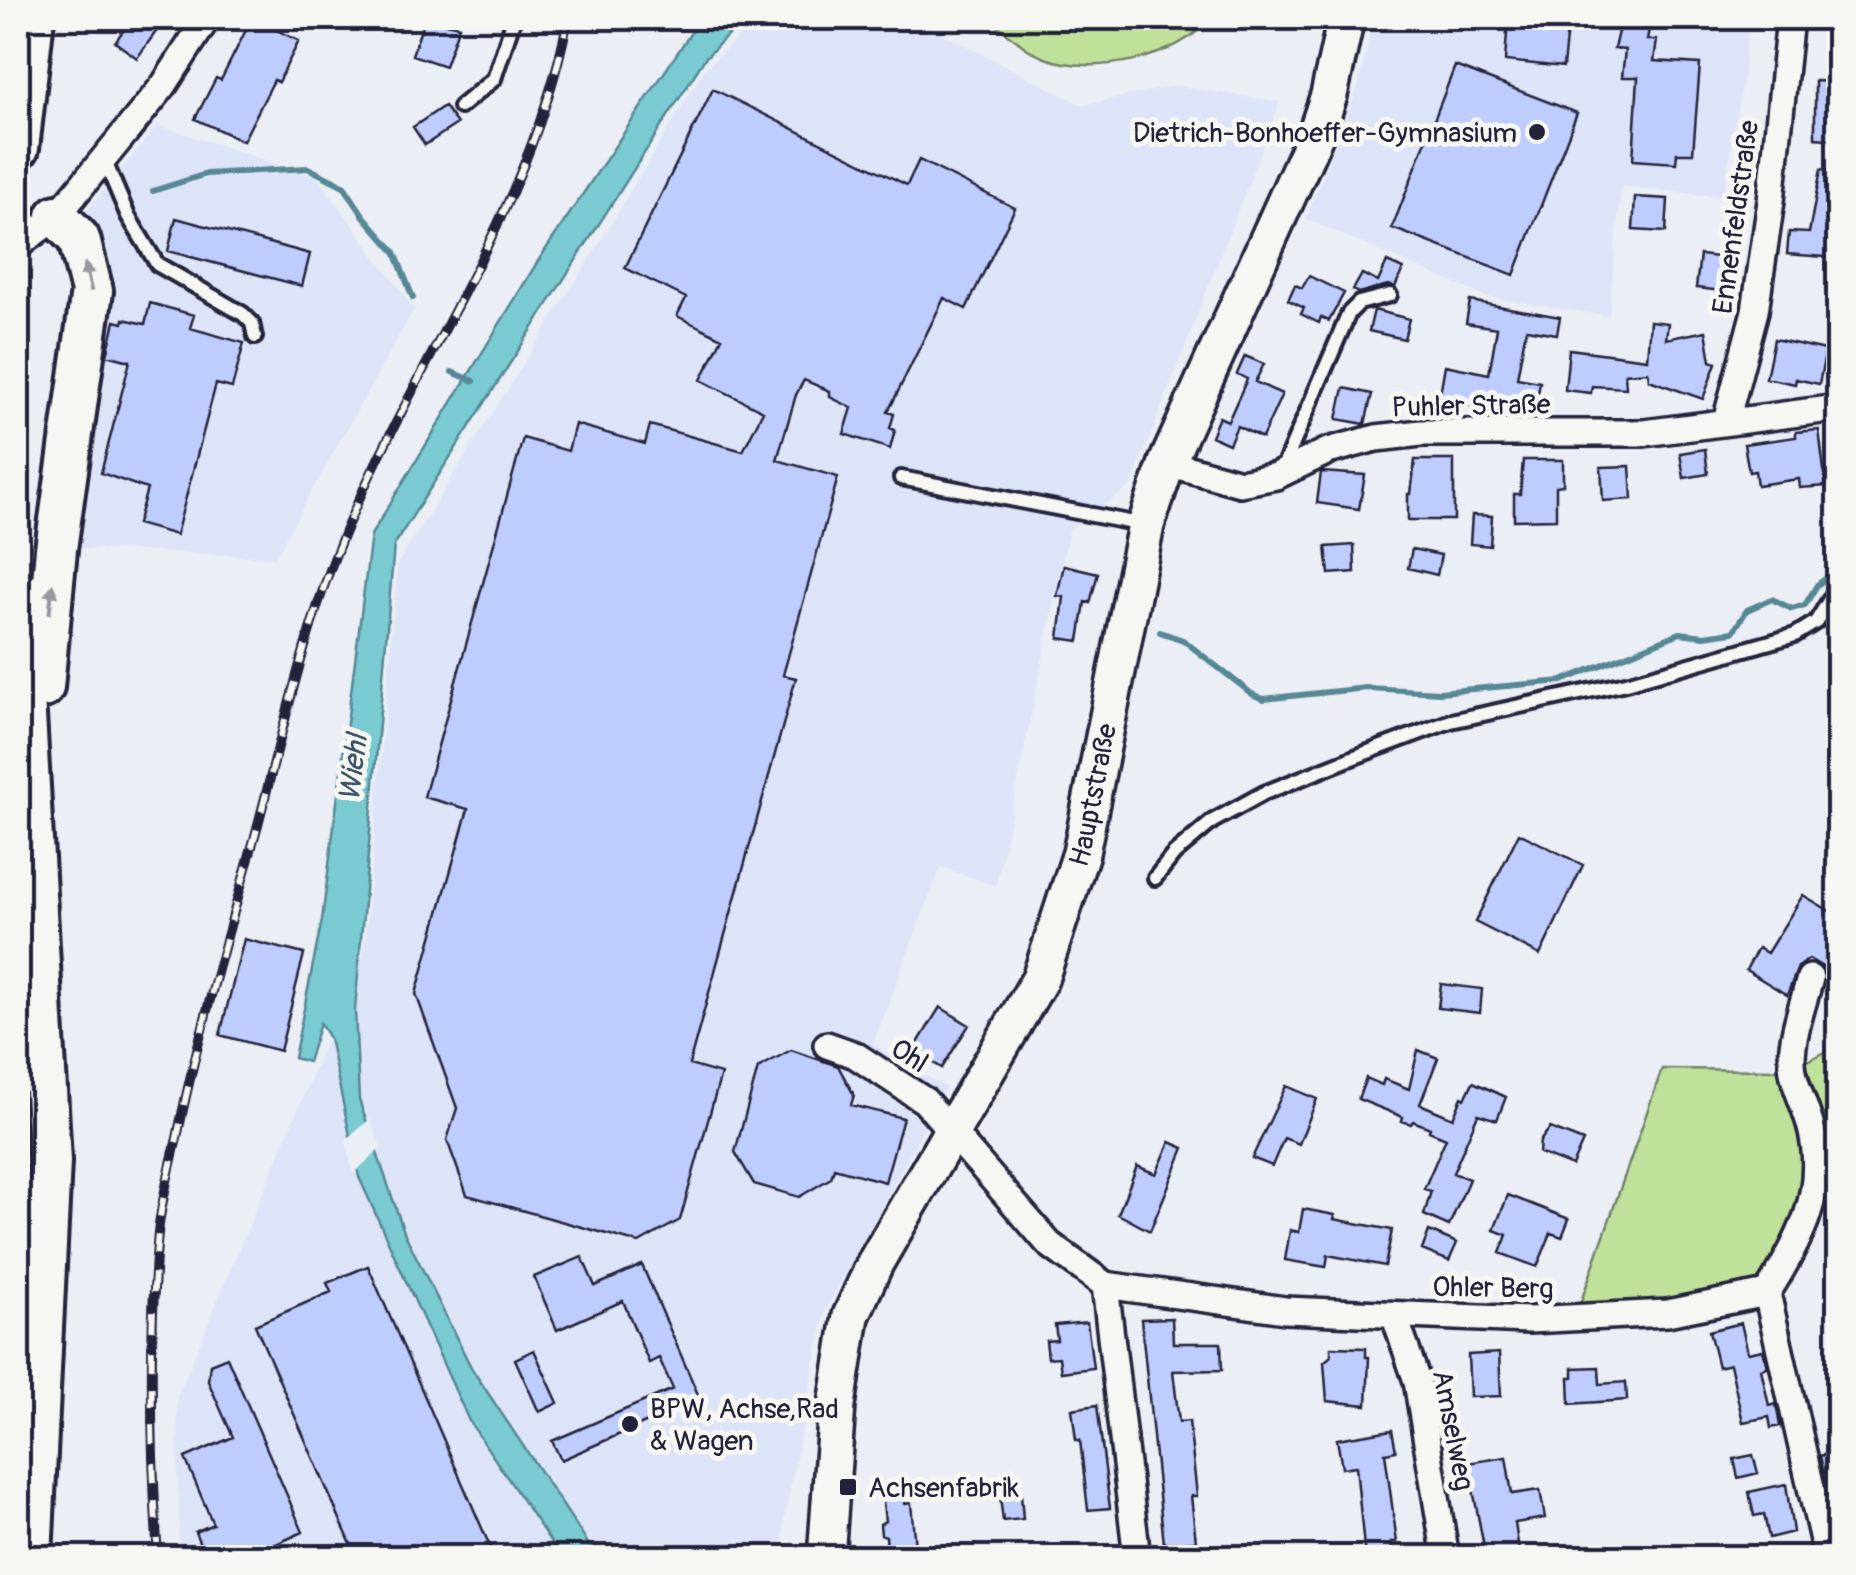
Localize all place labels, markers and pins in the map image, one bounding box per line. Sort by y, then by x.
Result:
place label: Dietrich-Bonhoeffer-Gymnasium [1133,116,1517,151]
marker: Dietrich-Bonhoeffer-Gymnasium [1526,121,1548,143]
place label: BPW, Achse,Rad & Wagen [650,1392,839,1459]
marker: BPW, Achse,Rad & Wagen [619,1413,641,1435]
place label: Achsenfabrik [868,1471,1019,1506]
marker: Achsenfabrik [837,1476,859,1498]

